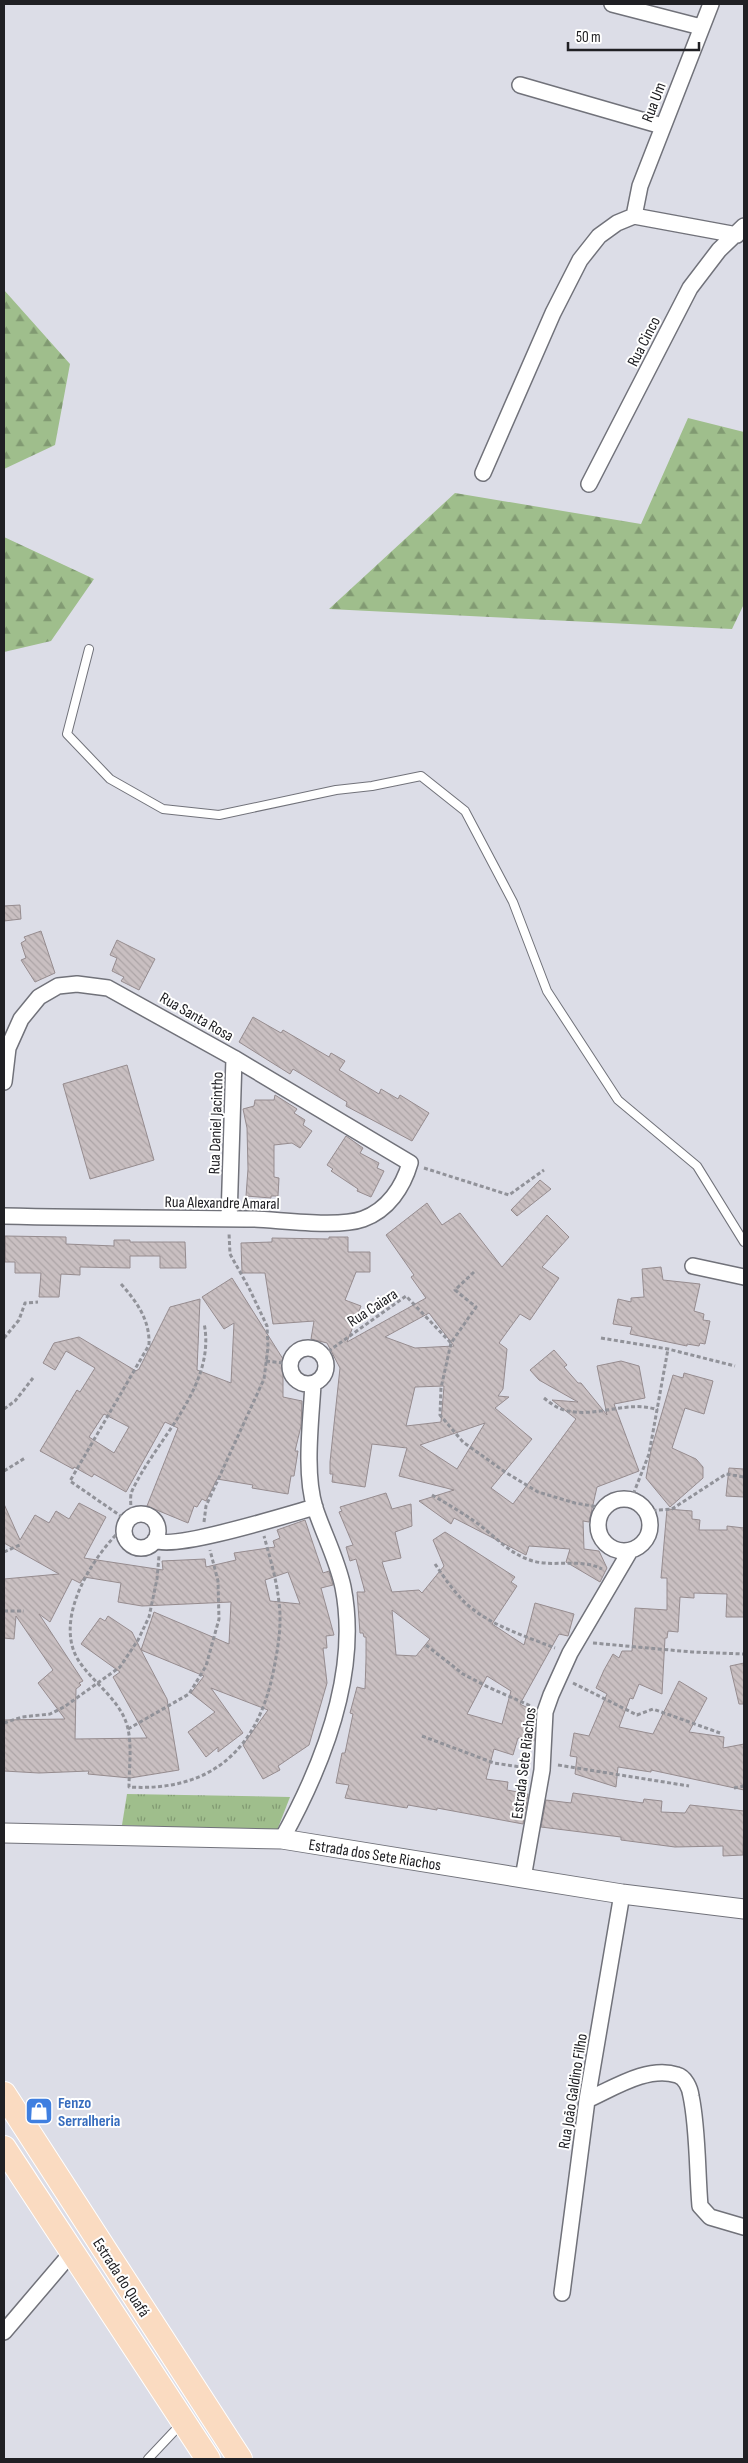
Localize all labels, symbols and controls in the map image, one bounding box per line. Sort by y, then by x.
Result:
scale bar [568,20,699,52]
text: 50 m [576,28,601,47]
street label: Rua Um [638,80,671,125]
street label: Rua Cinco [624,314,665,370]
street label: Rua Santa Rosa [156,989,236,1046]
street label: Rua Daniel Jacintho [205,1071,228,1175]
street label: Rua Alexandre Amaral [164,1193,280,1214]
street label: Rua Caiara [344,1285,402,1331]
street label: Estrada Sete Riachos [508,1706,541,1820]
street label: Estrada dos Sete Riachos [307,1836,443,1875]
street label: Rua João Galdino Filho [555,2032,592,2150]
place label: Fenzo Serralheria [58,2094,120,2131]
shop icon: Fenzo Serralheria [24,2096,54,2126]
street label: Estrada do Quafá [88,2235,153,2321]

